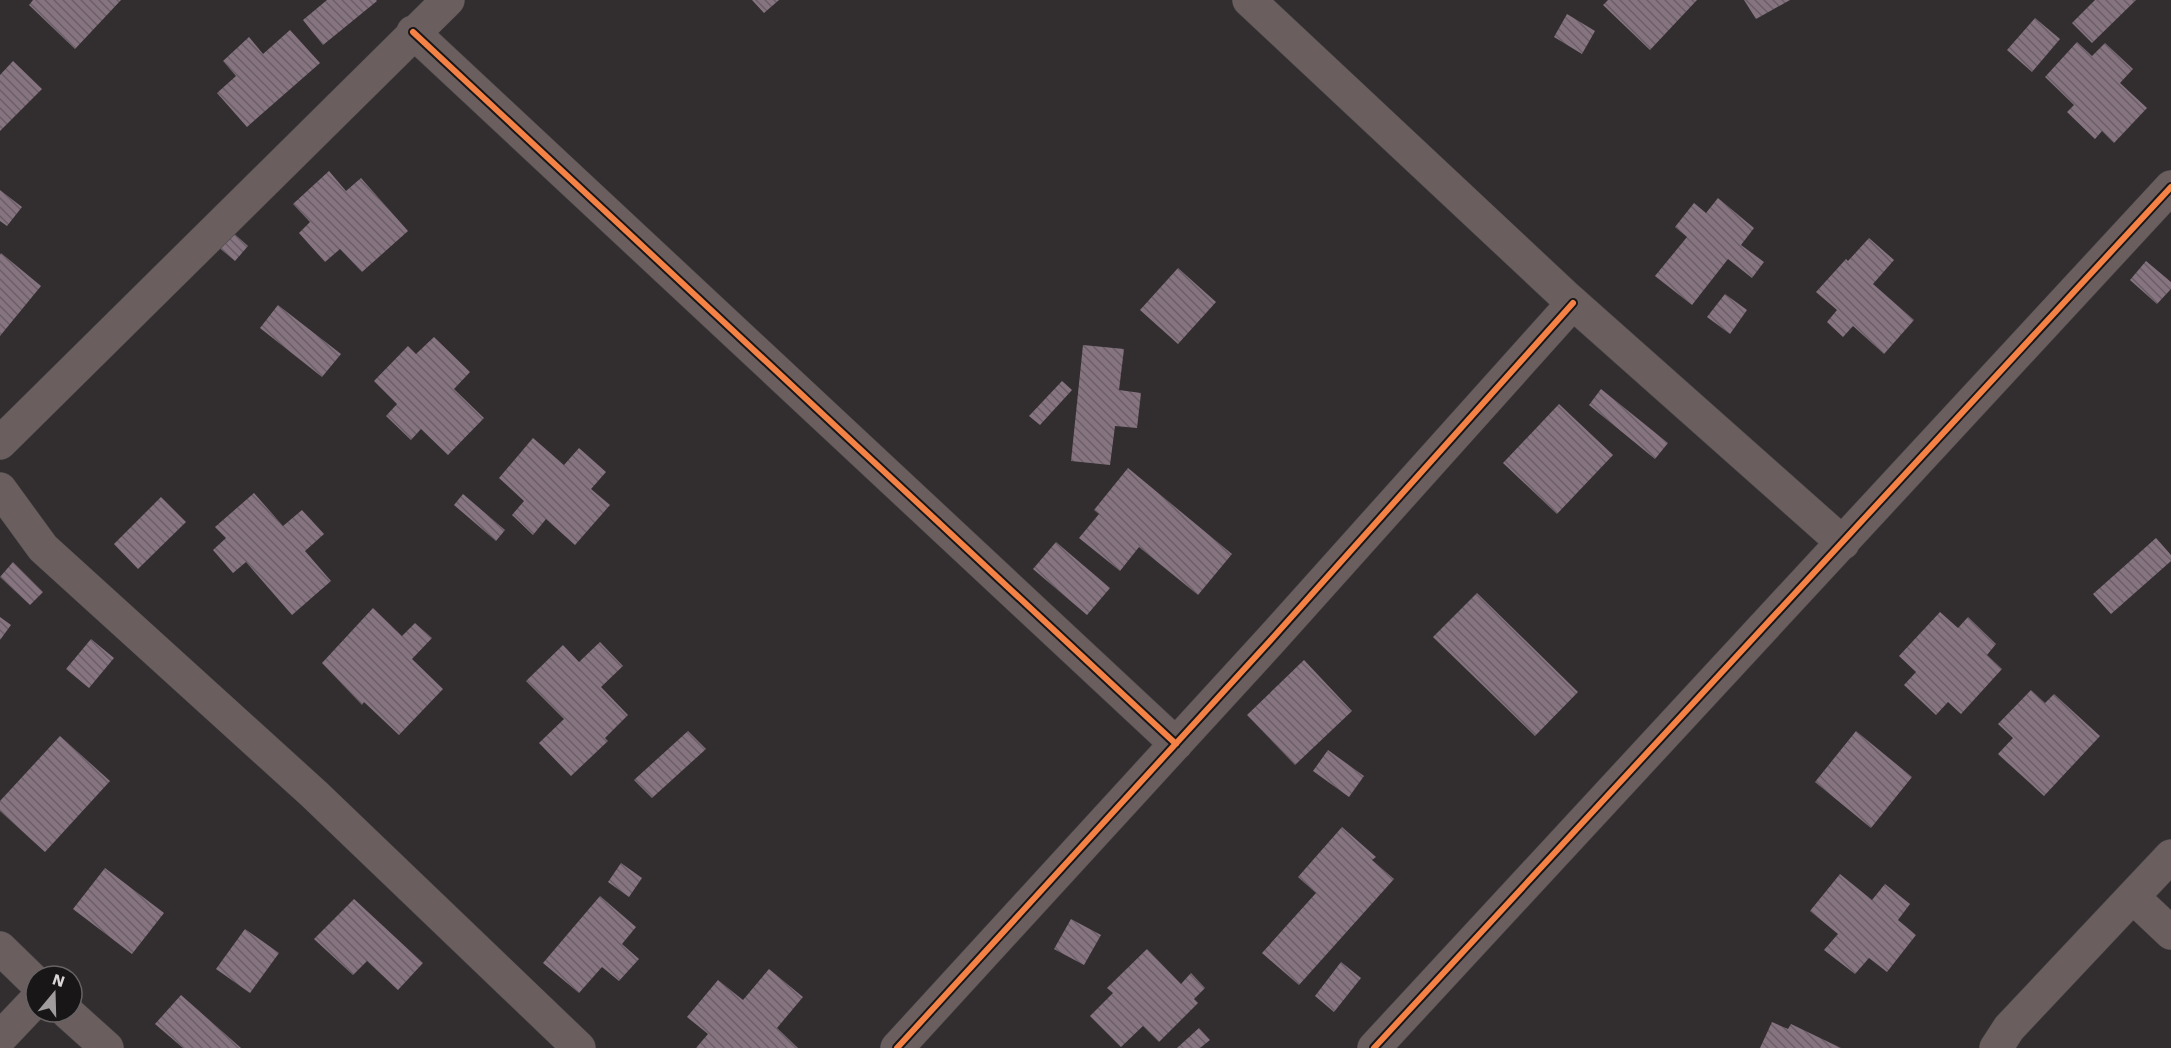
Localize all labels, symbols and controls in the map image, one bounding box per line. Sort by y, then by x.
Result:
north arrow [24,964,84,1024]
text: N [50,969,67,991]

